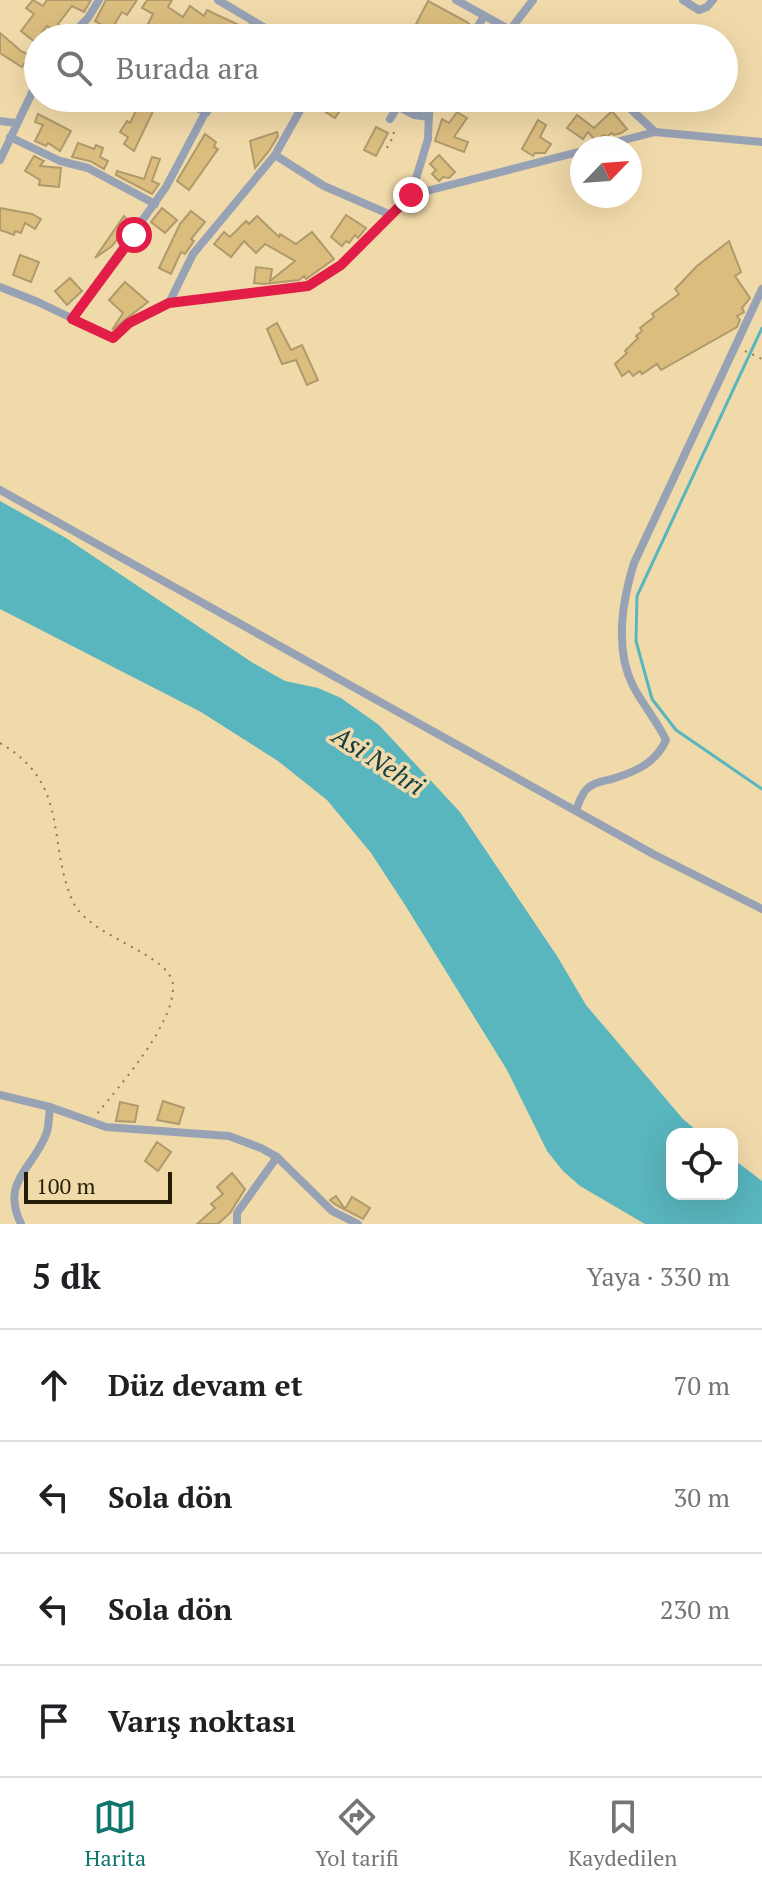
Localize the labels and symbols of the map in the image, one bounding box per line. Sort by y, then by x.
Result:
north arrow [570,136,642,208]
route end [393,177,429,213]
route start [116,217,152,253]
water label: Asi Nehri [325,716,432,802]
scale bar [24,1168,172,1204]

